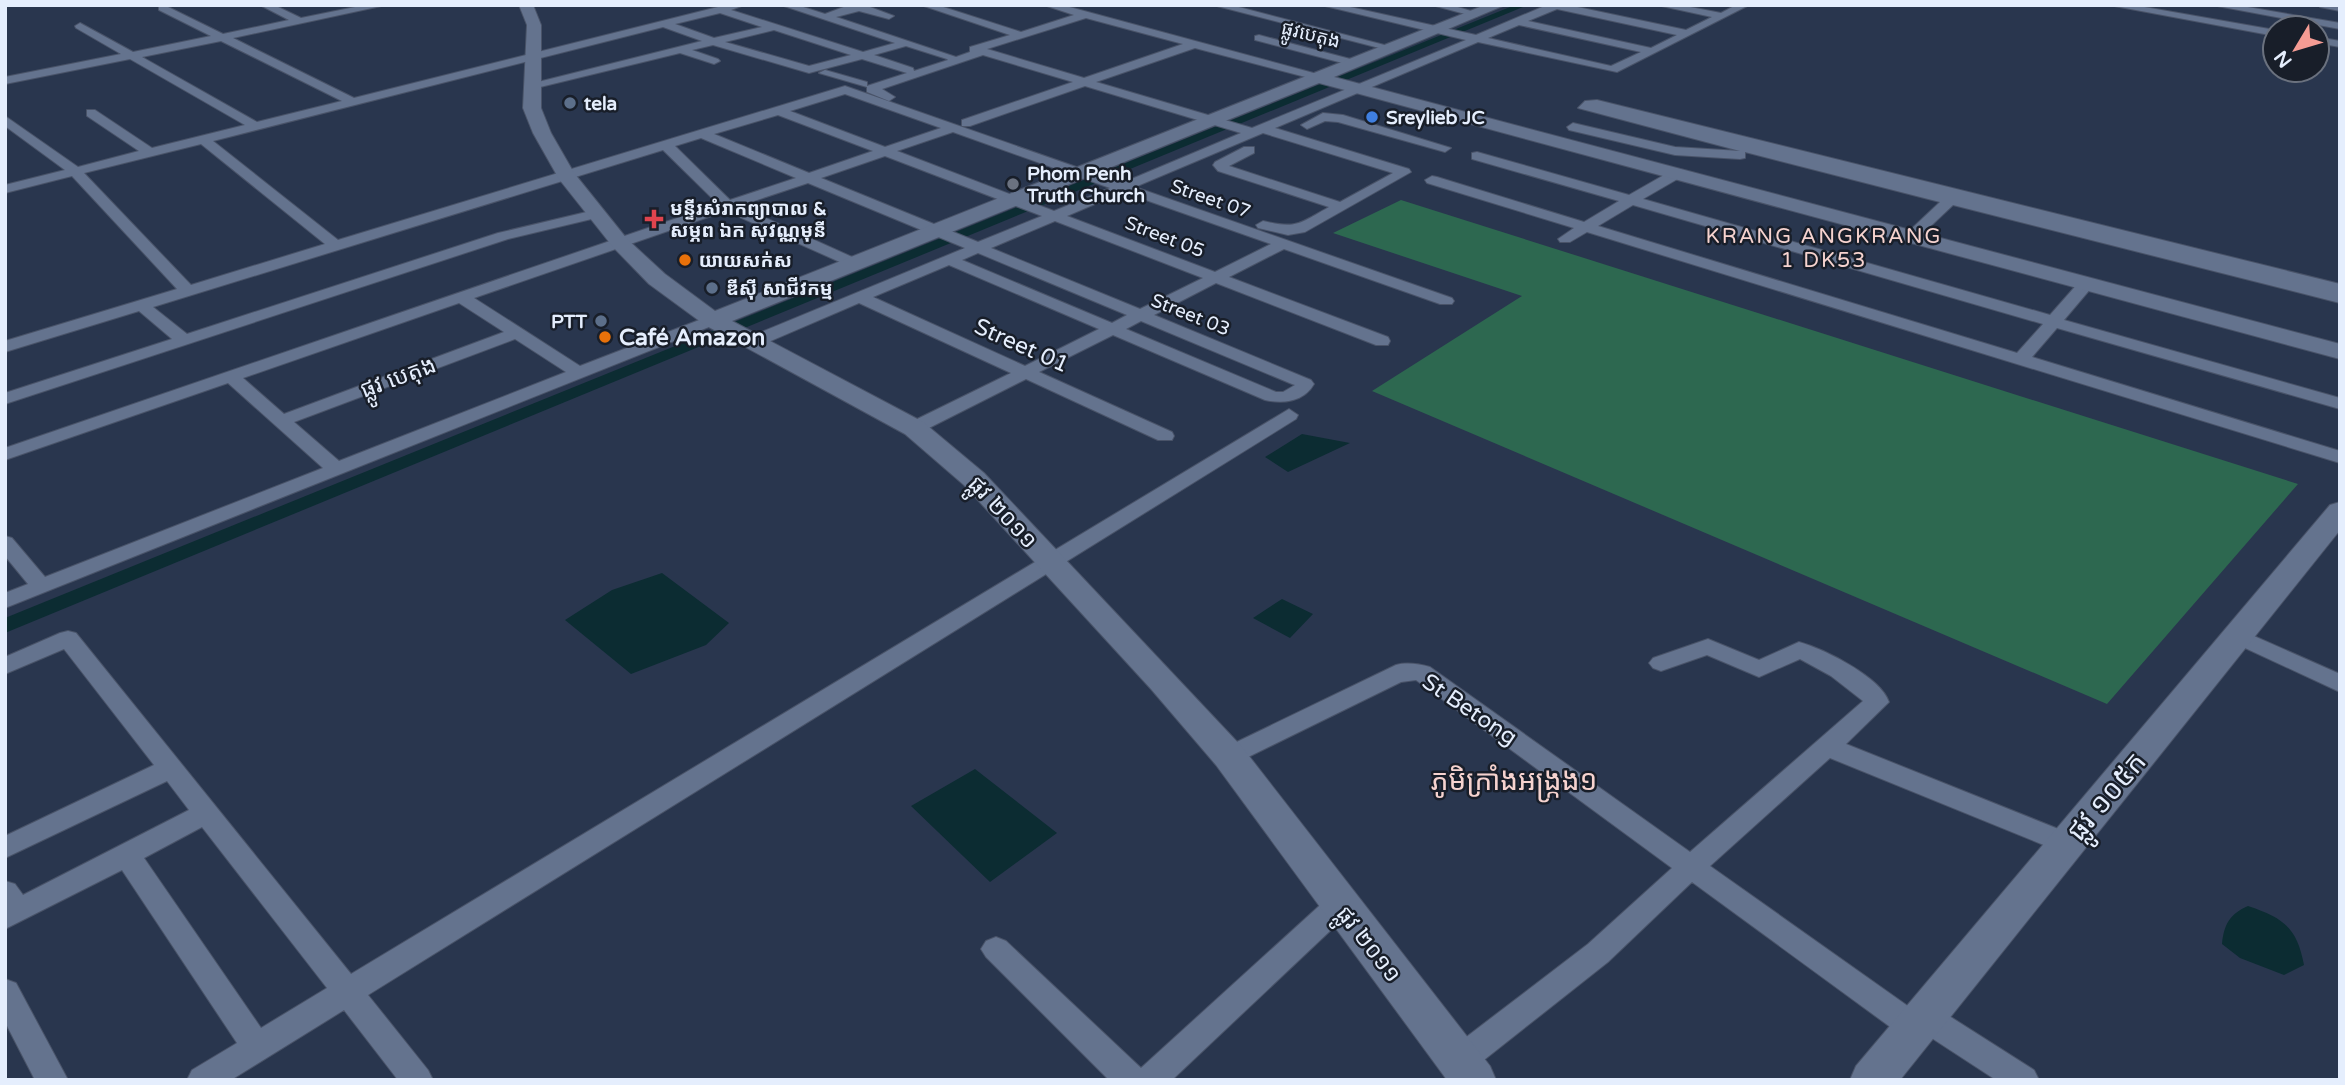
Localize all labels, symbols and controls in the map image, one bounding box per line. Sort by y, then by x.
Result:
north arrow [2261,14,2331,84]
street label: ផ្លូវបេតុង [1278,17,1342,58]
text: N [2270,46,2297,72]
place label: tela [584,93,617,115]
marker: tela [562,95,578,111]
place label: Sreylieb JC [1386,107,1485,130]
marker: Sreylieb JC [1364,109,1380,125]
place label: Phom Penh Truth Church [1026,163,1145,207]
street label: Street 07 [1168,175,1254,223]
marker: Phom Penh Truth Church [1005,176,1021,192]
place label: មន្ទីរសំរាកព្យាបាល & សម្ភព ឯក សុវណ្ណមុនី [670,198,827,242]
marker: មន្ទីរសំរាកព្យាបាល & សម្ភព ឯក សុវណ្ណមុនី [644,209,664,229]
street label: Street 05 [1122,212,1207,262]
district label: KRANG ANGKRANG 1 DK53 [1706,224,1942,273]
place label: យាយសក់ស [699,250,792,272]
marker: យាយសក់ស [677,252,693,268]
place label: ឌីស៊ី សាជីវកម្ម [726,277,833,300]
marker: ឌីស៊ី សាជីវកម្ម [704,280,720,296]
street label: Street 03 [1148,289,1233,341]
place label: PTT [551,311,587,333]
marker: PTT [593,313,609,329]
street label: Street 01 [970,313,1073,379]
place label: Café Amazon [619,324,765,352]
marker: Café Amazon [597,329,613,345]
street label: ផ្លូវ បេតុង [357,351,442,411]
street label: ផ្លូវ ២០១១ [957,471,1043,559]
street label: St Betong [1417,668,1522,752]
street label: ផ្លូវ ១០៥ក [2060,745,2159,853]
district label: ភូមិក្រាំងអង្រ្កង១ [1431,764,1597,803]
street label: ផ្លូវ ២០១១ [1324,901,1407,993]

